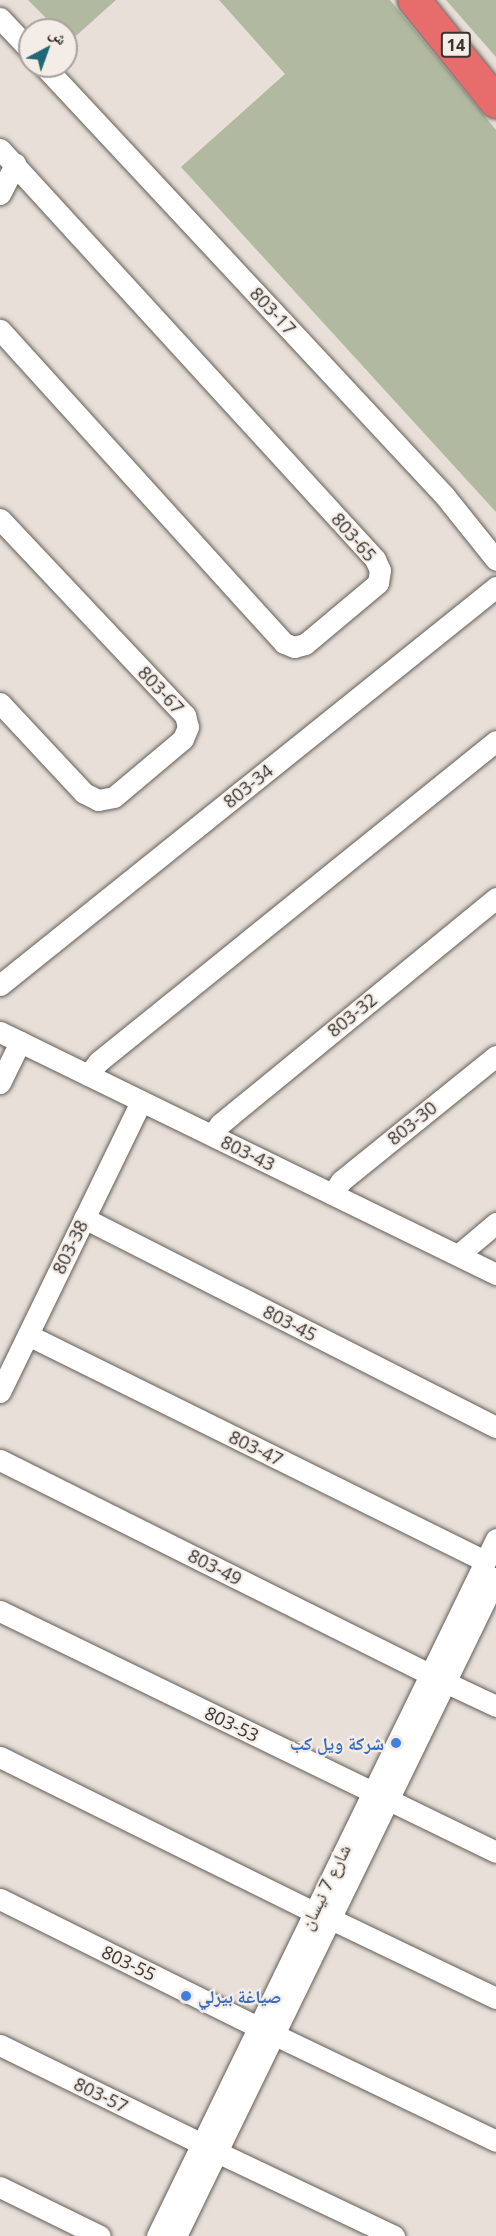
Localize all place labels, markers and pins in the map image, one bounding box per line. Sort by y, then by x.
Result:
place label: شركة ويل كب [290,1732,384,1754]
marker: شركة ويل كب [389,1736,403,1750]
place label: صياغة بيرلي [198,1985,281,2007]
marker: صياغة بيرلي [179,1989,193,2003]

